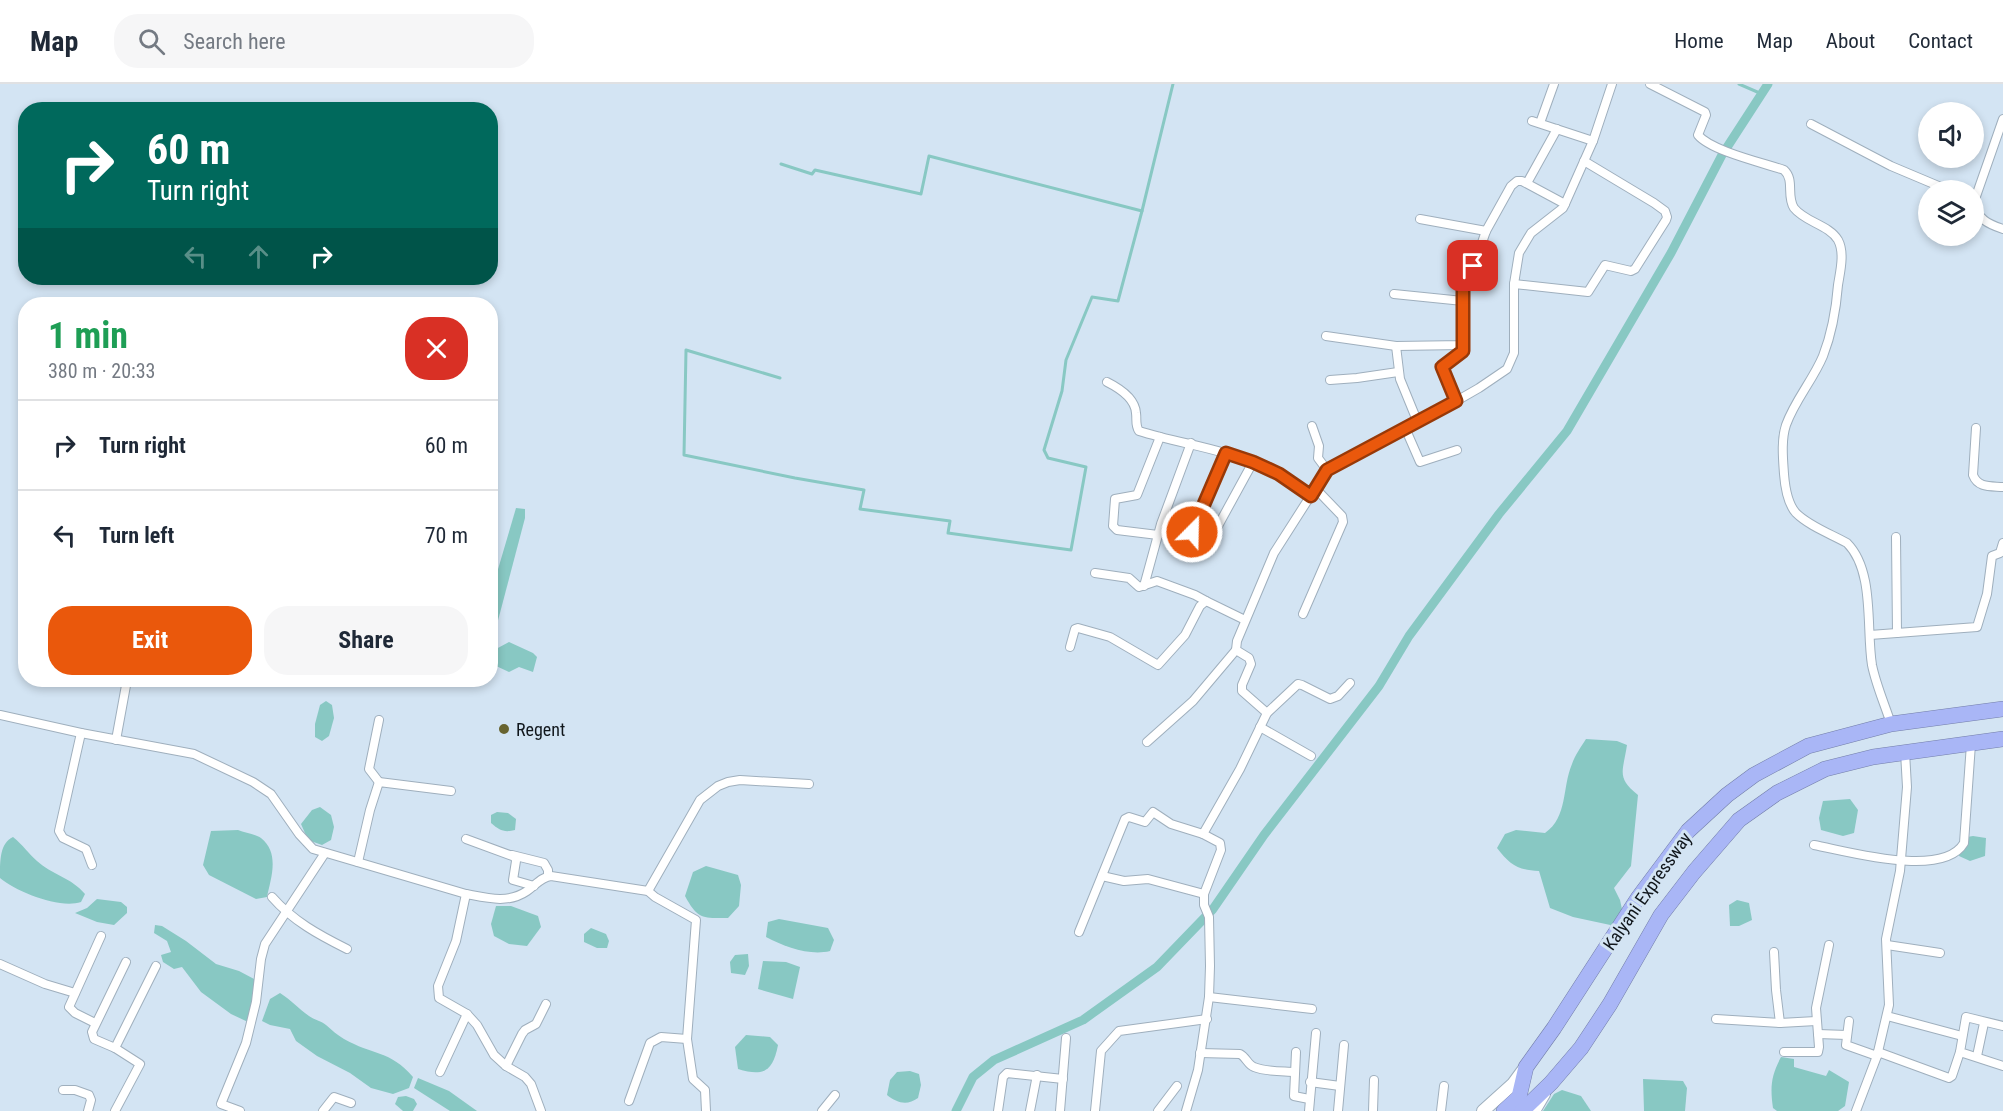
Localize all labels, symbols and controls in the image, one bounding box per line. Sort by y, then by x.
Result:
search box [114,14,534,68]
text: Map [30,25,78,58]
icon: search [135,25,168,58]
text: Search here [183,29,286,54]
text: Home [1674,29,1724,53]
text: Map [1757,29,1793,53]
text: About [1826,29,1875,53]
text: Contact [1908,29,1973,53]
map controls [1918,102,1984,246]
button: sound [1918,102,1984,168]
text: 60 m [147,125,230,174]
icon: right [48,126,126,204]
text: Turn right [147,175,249,207]
button: layers [1918,180,1984,246]
icon: left [179,240,212,273]
icon: ahead [242,240,275,273]
icon: right [305,240,338,273]
pin [1447,240,1498,291]
icon: arrive [1456,249,1489,282]
text: 1 min [48,315,128,357]
button: close [405,317,468,380]
text: 380 m · 20:33 [48,359,155,383]
icon: right [48,429,81,462]
text: Turn right [99,433,186,458]
text: 60 m [425,433,468,458]
position arrow [1160,500,1224,564]
icon: left [48,519,81,552]
text: Turn left [99,523,174,548]
text: 70 m [425,523,468,548]
button: Exit [48,606,252,675]
button: Share [264,606,468,675]
place label: Regent [516,719,565,740]
marker: Regent [497,722,511,736]
street label: Kalyani Expressway [1598,828,1696,954]

